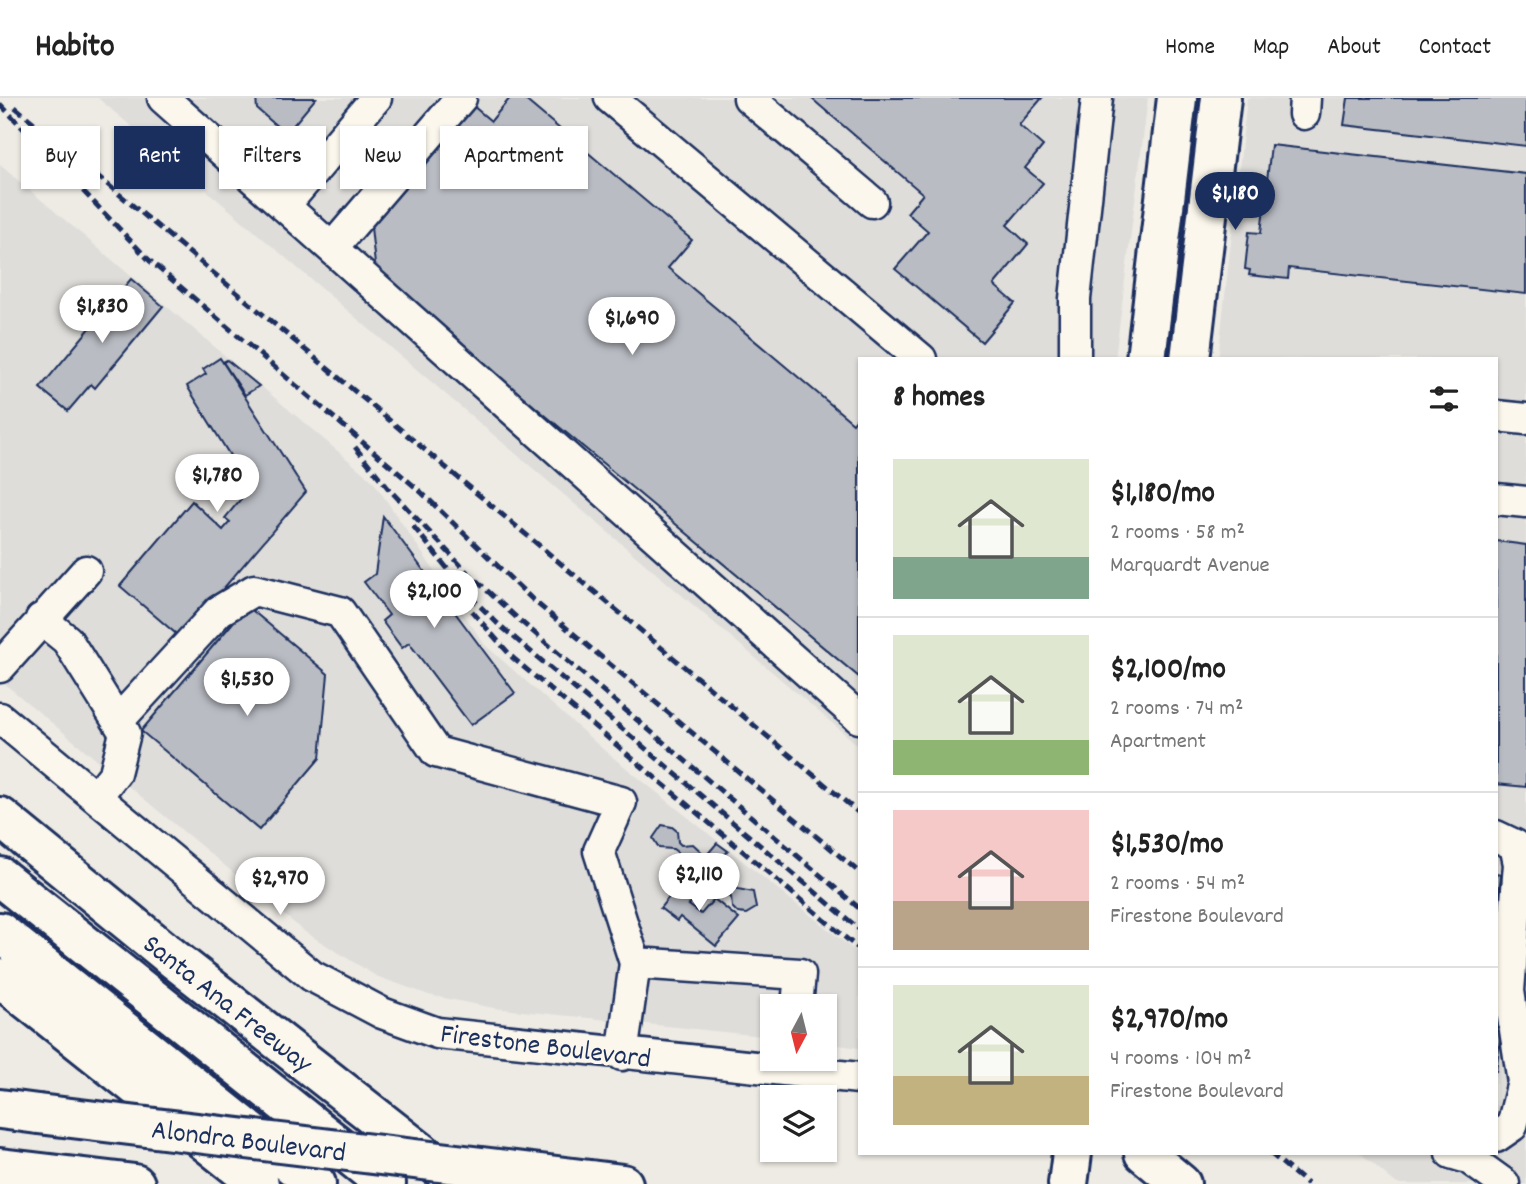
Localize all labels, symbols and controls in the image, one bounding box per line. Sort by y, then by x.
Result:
text: Habito [35,25,115,72]
text: Home [1165,31,1215,65]
text: Map [1253,31,1289,65]
text: About [1327,31,1381,65]
text: Contact [1419,31,1491,65]
chip: Buy [21,126,100,189]
chip: Rent [114,126,205,189]
chip: Filters [219,126,326,189]
chip: New [340,126,426,189]
chip: Apartment [440,126,588,189]
pin: $1,180 [1178,172,1292,232]
text: $1,180 [1211,178,1259,211]
pin: $1,830 [45,286,159,345]
text: $1,830 [75,291,129,324]
pin: $1,690 [575,298,689,357]
text: $1,690 [604,303,660,336]
text: 8 homes [893,378,985,421]
icon: filters [1425,380,1463,418]
pin: $1,780 [160,454,274,514]
text: $1,780 [191,460,243,493]
text: $1,180/mo [1110,474,1215,517]
icon: home [949,487,1033,571]
text: 2 rooms · 58 m² [1110,517,1245,550]
text: Marquardt Avenue [1110,550,1270,583]
pin: $2,100 [377,570,491,630]
text: $2,100 [406,576,462,609]
text: $2,100/mo [1110,650,1226,693]
pin: $1,530 [190,658,304,718]
icon: home [949,663,1033,747]
text: $1,530 [220,664,274,697]
text: 2 rooms · 74 m² [1110,693,1243,726]
text: Apartment [1110,726,1206,759]
text: $1,530/mo [1110,825,1224,868]
icon: home [949,838,1033,922]
pin: $2,110 [642,854,756,913]
pin: $2,970 [223,858,337,917]
text: $2,110 [675,859,723,892]
text: $2,970 [251,863,309,896]
text: 2 rooms · 54 m² [1110,868,1245,901]
text: Firestone Boulevard [1110,901,1284,934]
street label: Santa Ana Freeway [132,927,320,1086]
north arrow [760,994,836,1071]
map controls [760,994,837,1162]
text: $2,970/mo [1110,1000,1228,1043]
icon: home [949,1013,1033,1097]
street label: Firestone Boulevard [438,1016,653,1082]
text: 4 rooms · 104 m² [1110,1043,1252,1076]
text: Firestone Boulevard [1110,1076,1284,1109]
button: layers [760,1085,837,1162]
street label: Alondra Boulevard [149,1112,348,1176]

